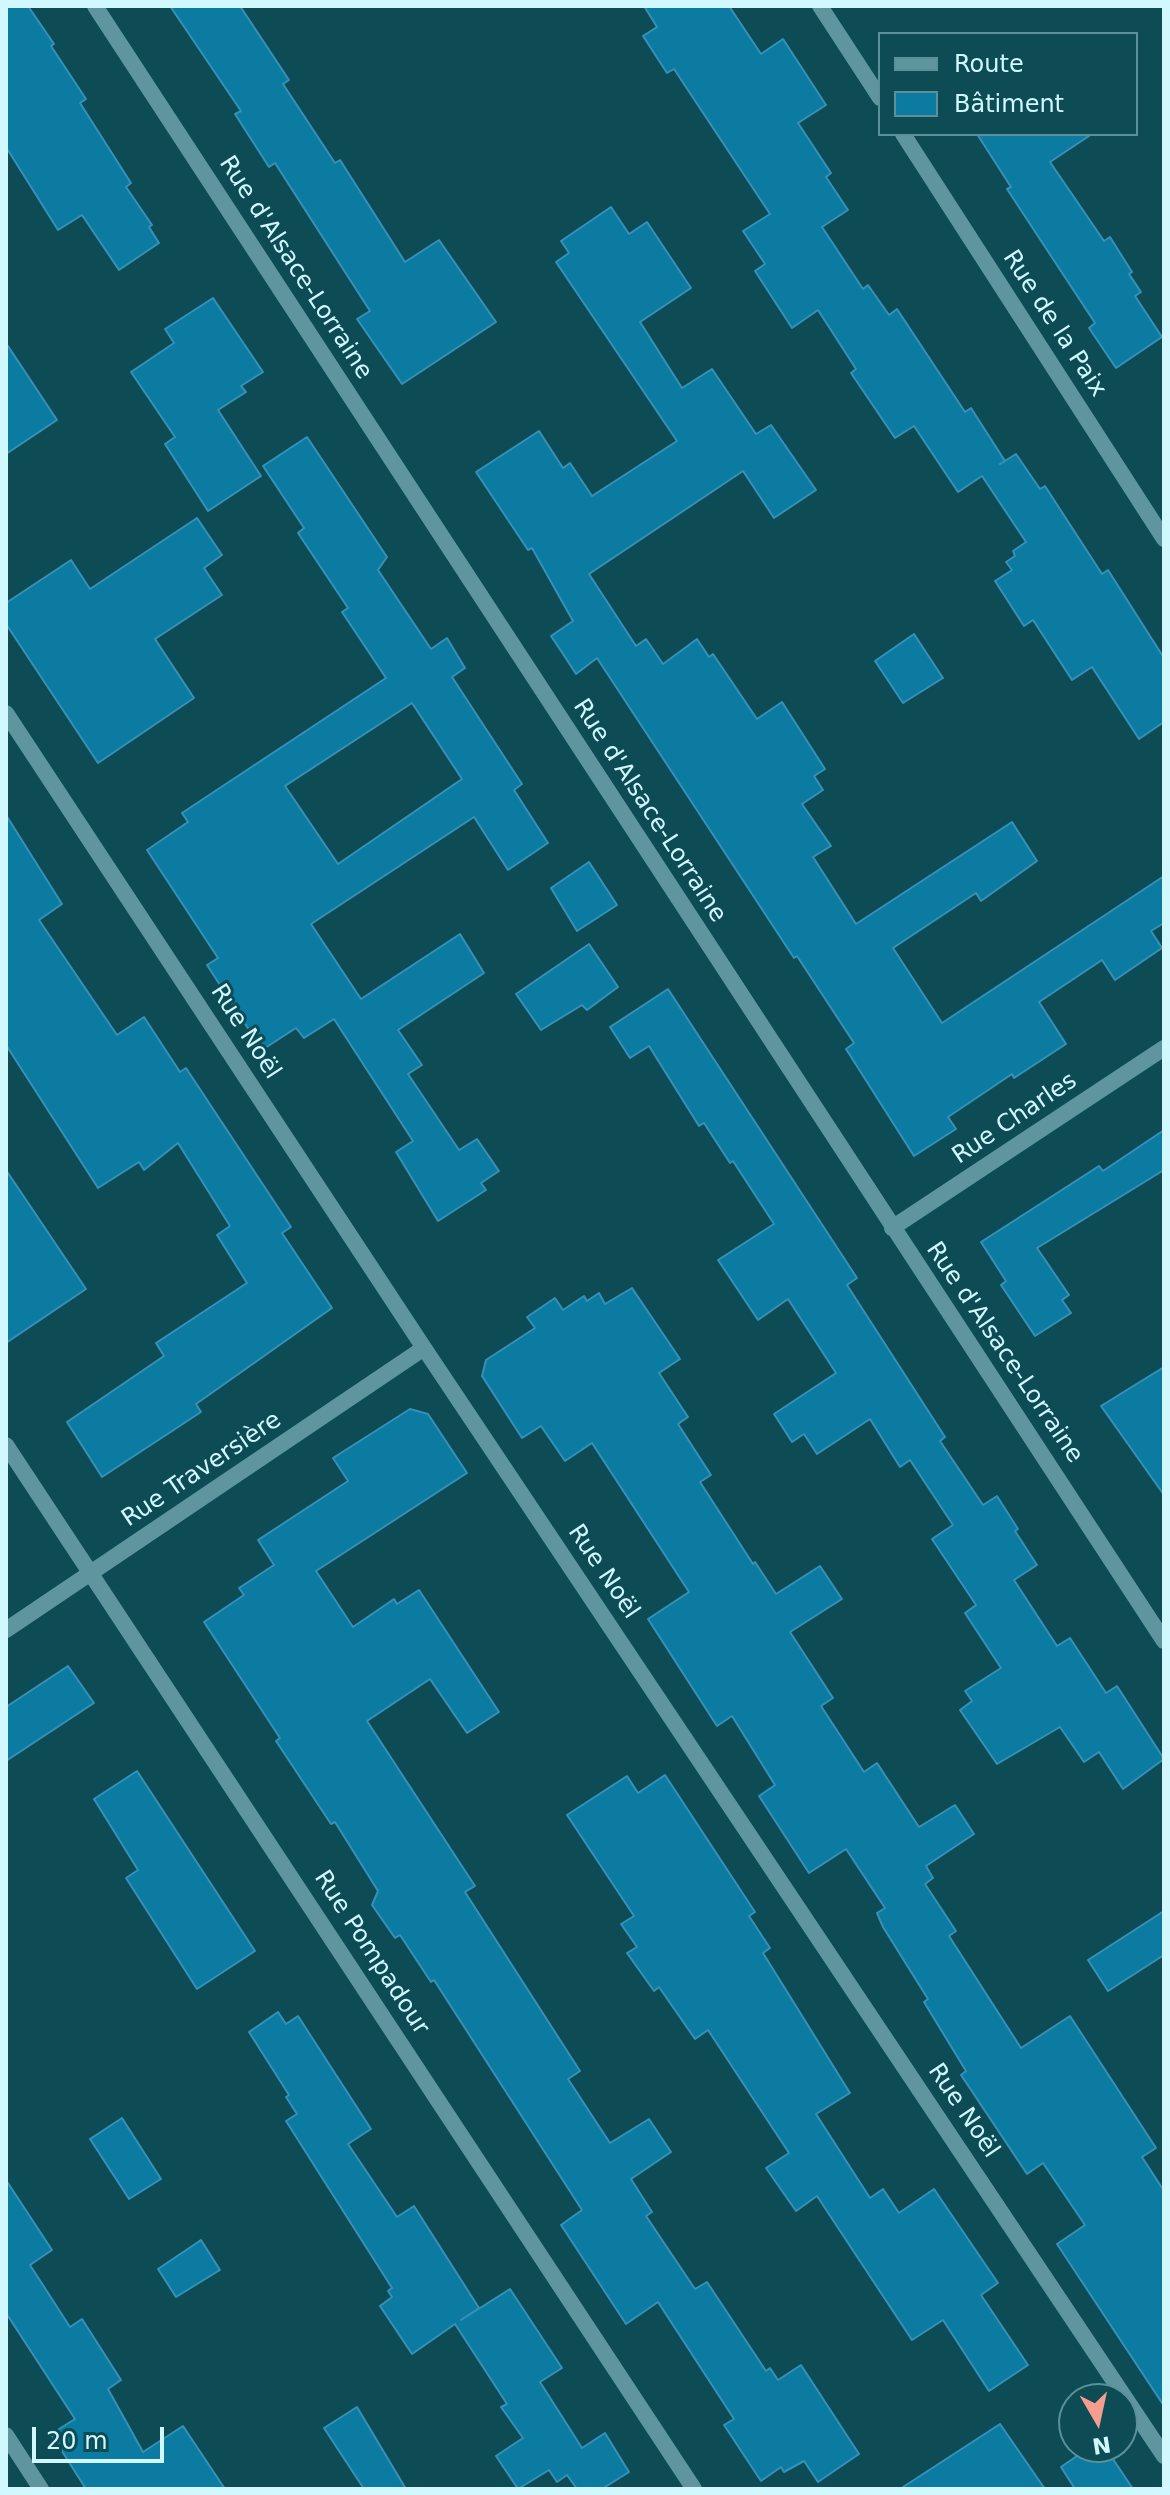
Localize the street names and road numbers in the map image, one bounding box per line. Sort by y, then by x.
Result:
street label: Rue d'Alsace-Lorraine [212,151,378,385]
street label: Rue de la Paix [996,245,1112,403]
street label: Rue d'Alsace-Lorraine [566,694,732,928]
street label: Rue Noël [204,979,286,1085]
street label: Rue Charles [947,1067,1083,1171]
street label: Rue d'Alsace-Lorraine [919,1237,1089,1469]
street label: Rue Traversière [117,1406,287,1534]
street label: Rue Noël [561,1519,645,1625]
street label: Rue Pompadour [307,1866,435,2040]
street label: Rue Noël [921,2058,1005,2164]

